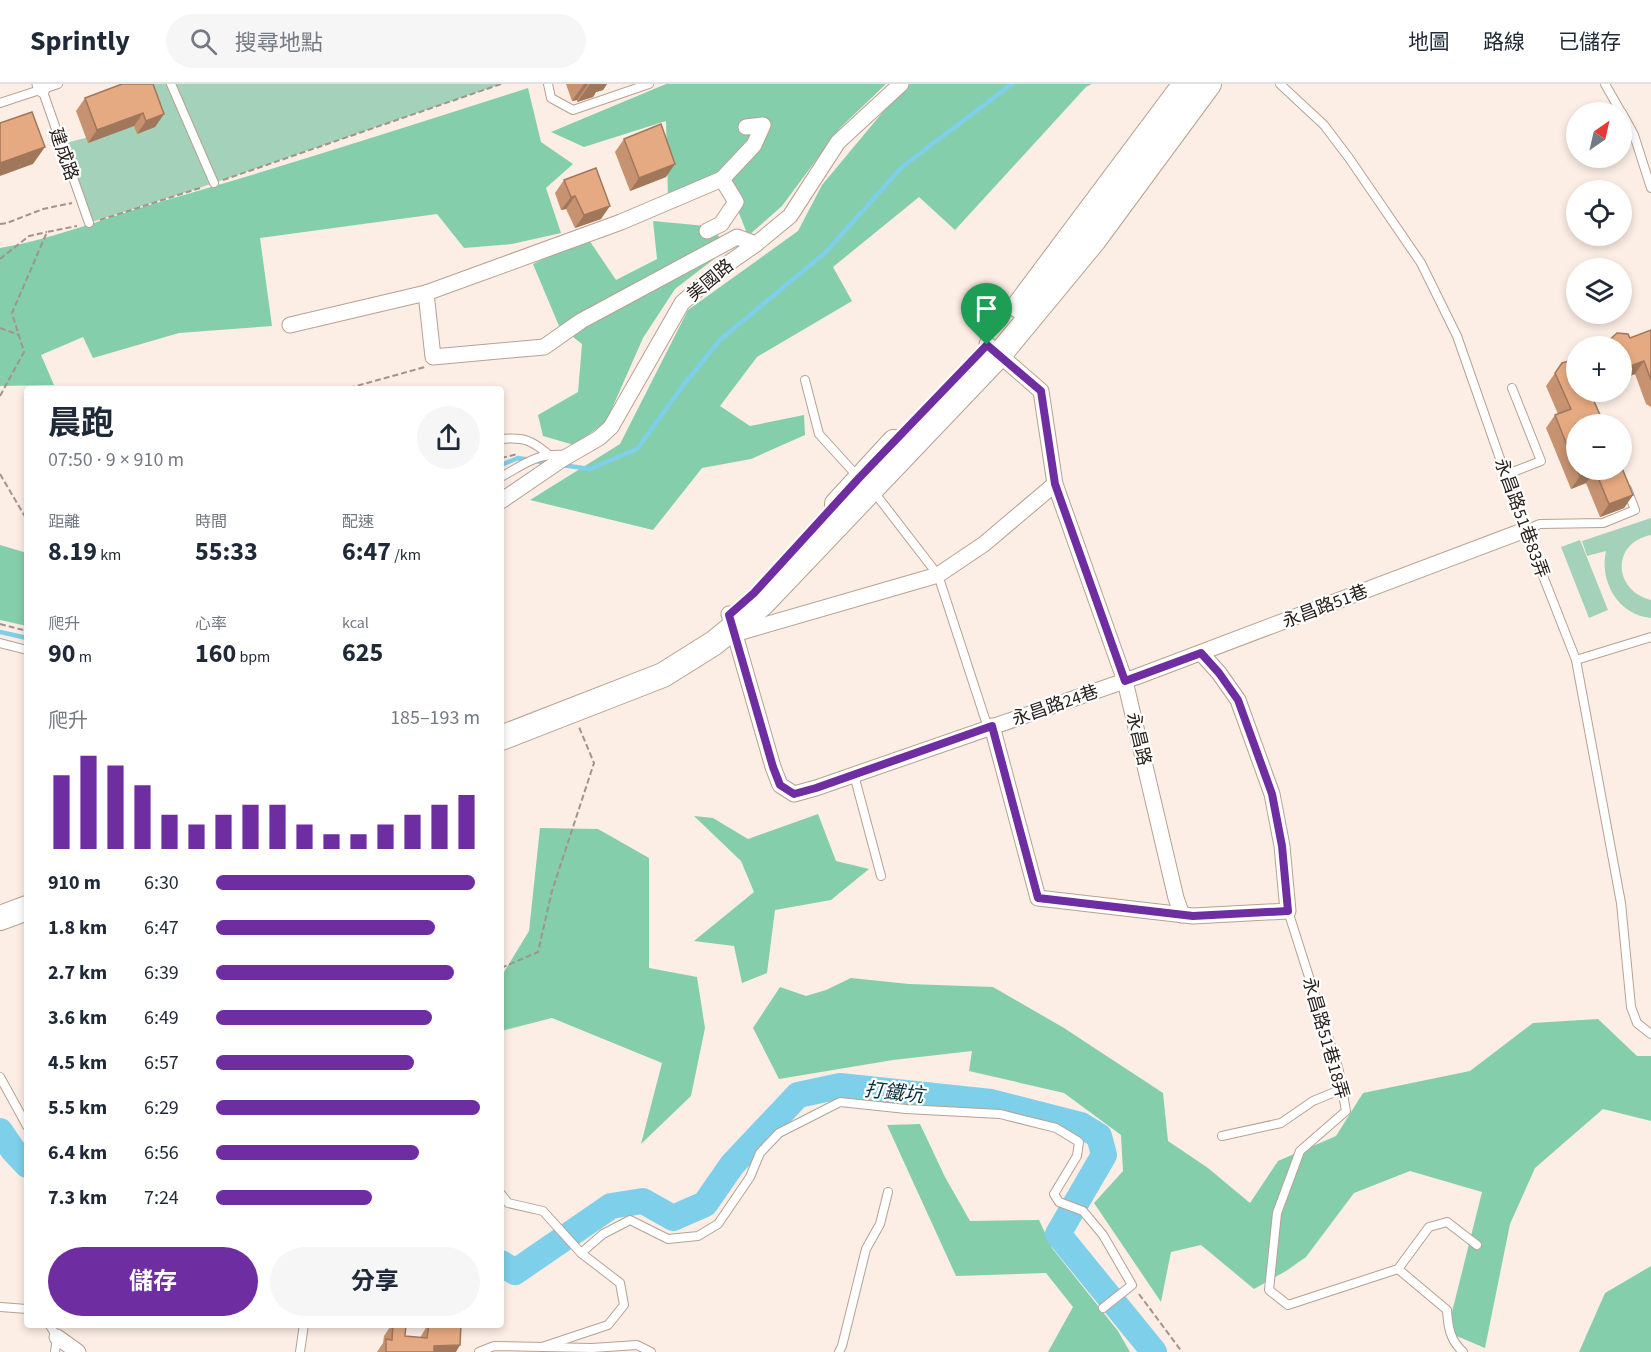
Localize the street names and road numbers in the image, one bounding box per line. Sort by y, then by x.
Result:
street label: 建成路 [43,125,84,184]
street label: 美國路 [682,253,739,307]
street label: 永昌路51巷83弄 [1488,455,1555,582]
street label: 永昌路51巷 [1279,579,1372,634]
street label: 永昌路24巷 [1009,679,1102,732]
street label: 永昌路 [1120,710,1157,768]
street label: 永昌路51巷18弄 [1296,974,1355,1102]

